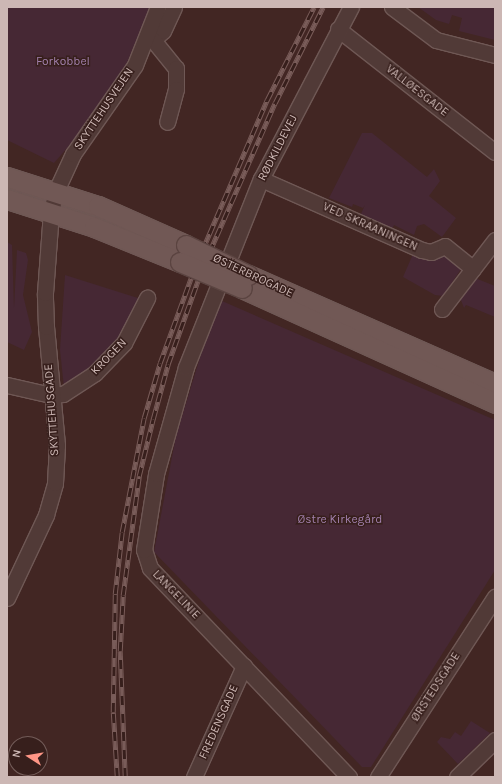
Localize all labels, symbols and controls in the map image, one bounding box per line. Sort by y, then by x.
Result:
park label: Forkobbel [36,55,90,69]
street label: VALLØESGADE [383,62,451,120]
street label: SKYTTEHUSVEJEN [71,65,137,153]
street label: RØDKILDEVEJ [255,113,301,183]
street label: VED SKRAANINGEN [320,200,420,254]
street label: ØSTERBROGADE [211,251,295,301]
street label: KROGEN [88,336,130,378]
street label: SKYTTEHUSGADE [42,363,62,457]
park label: Østre Kirkegård [298,513,382,527]
street label: LANGELINIE [149,568,203,622]
street label: ØRSTEDSGADE [408,650,464,724]
street label: FREDENSGADE [196,683,242,761]
north arrow [8,736,48,776]
text: N [10,748,24,759]

